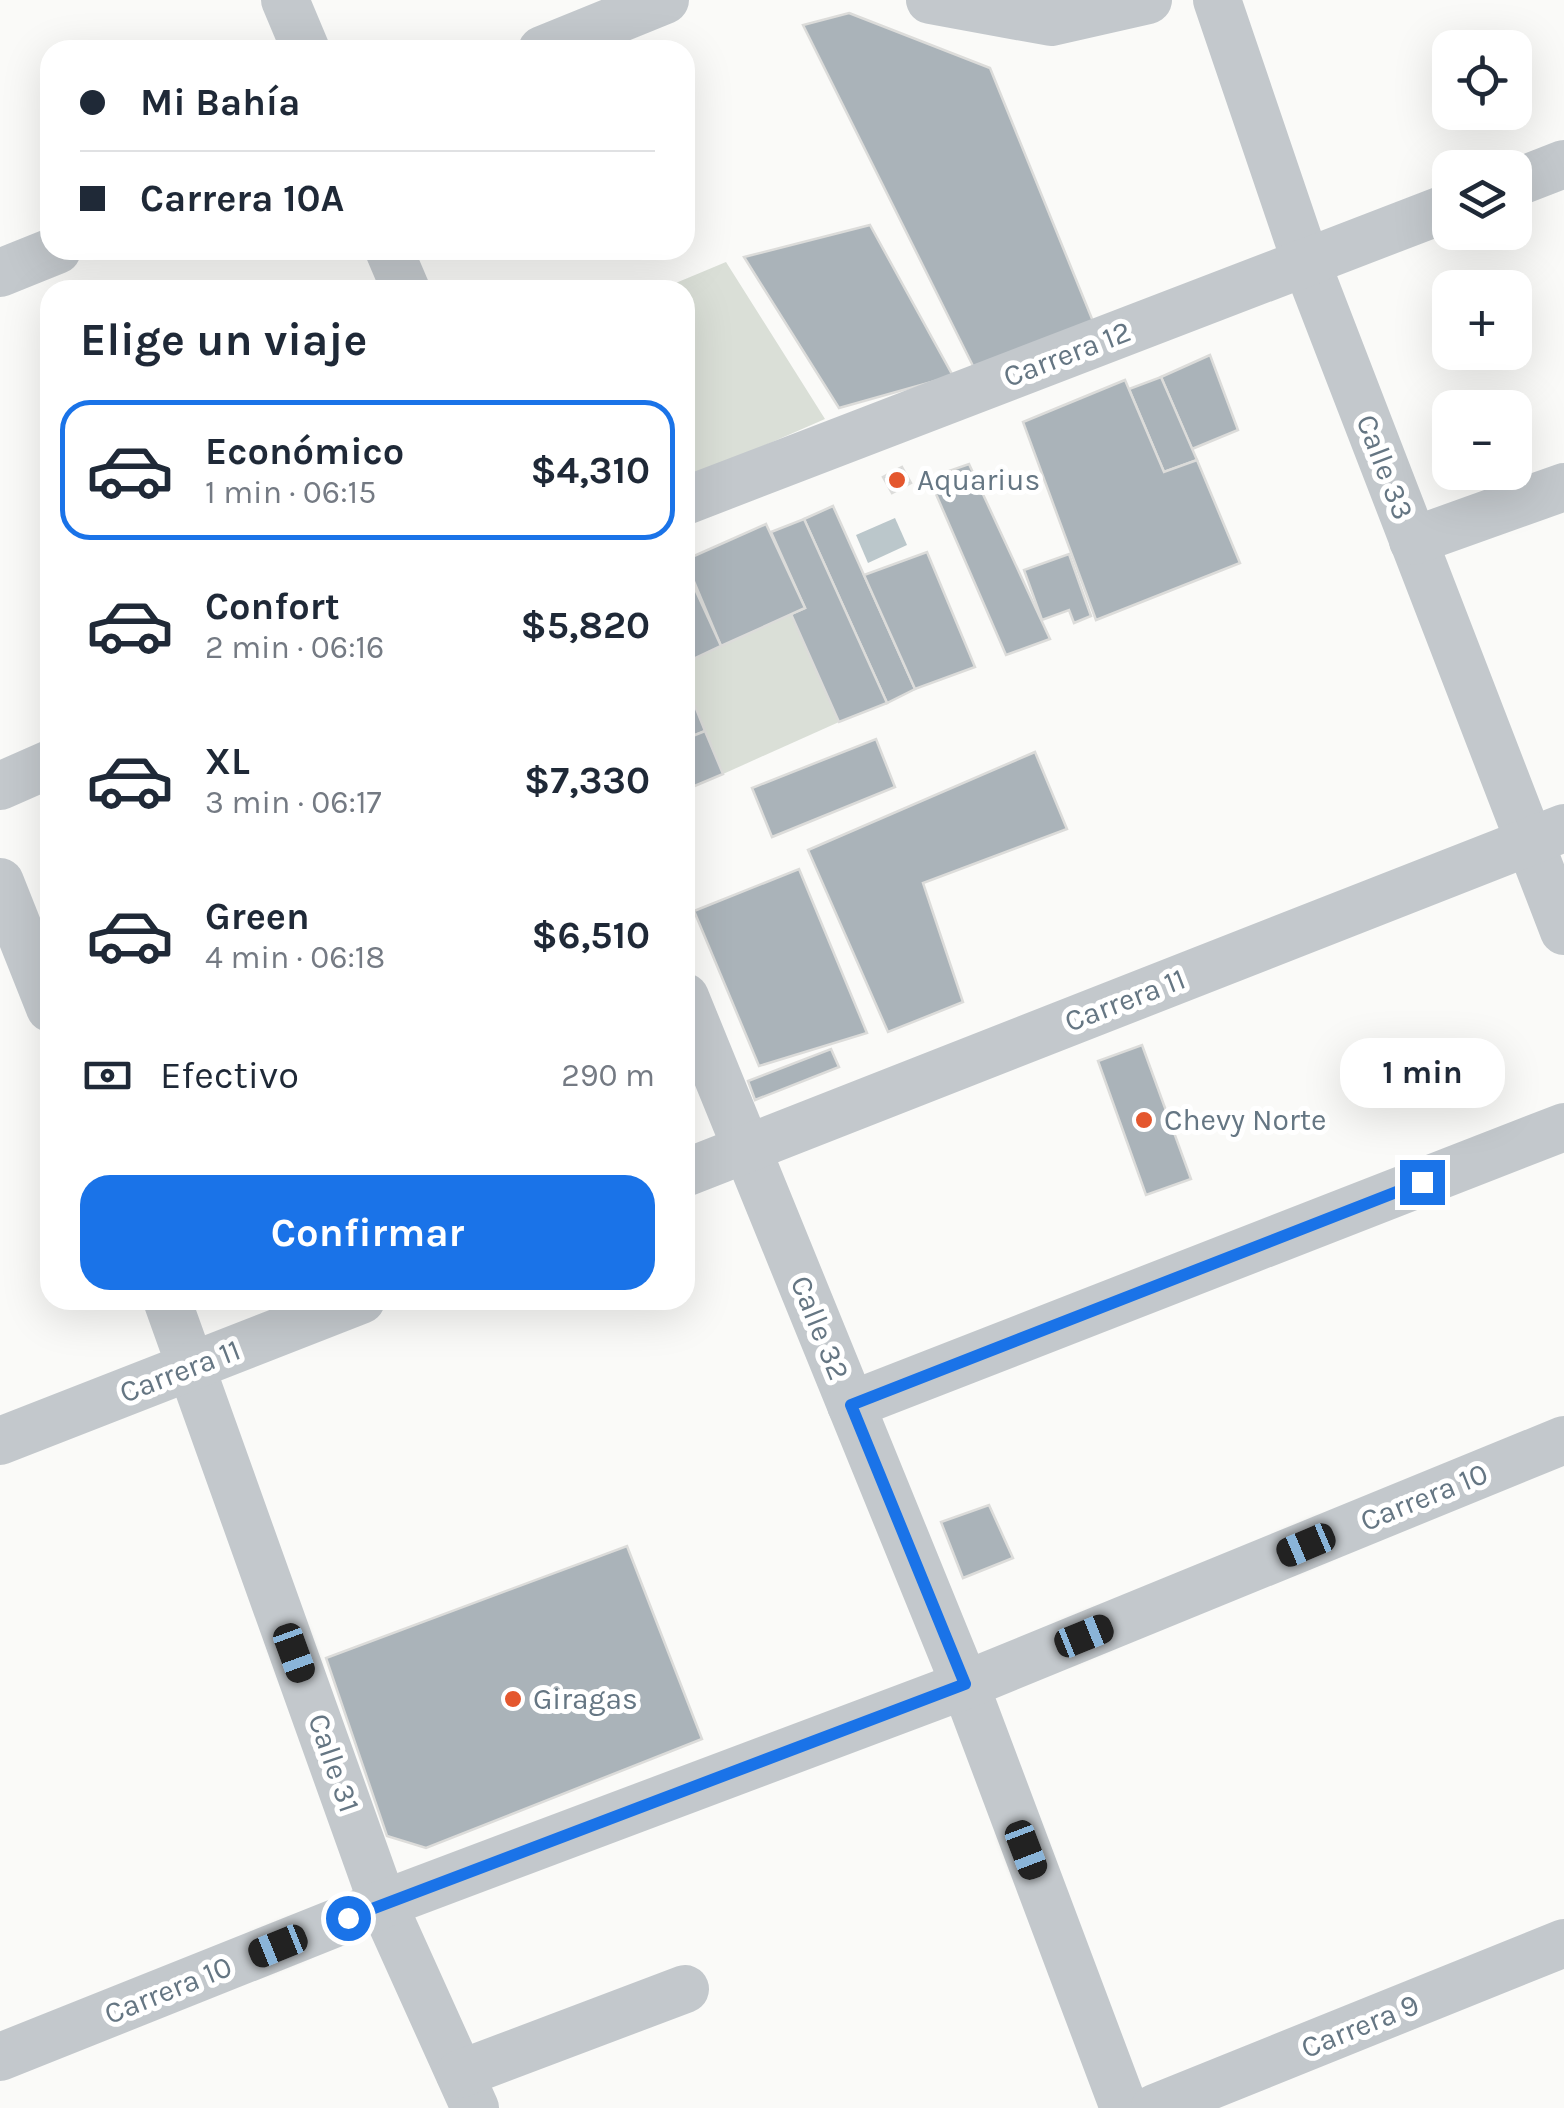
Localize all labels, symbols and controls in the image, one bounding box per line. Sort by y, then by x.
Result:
map controls [1432,30,1532,490]
button: locate [1432,30,1532,130]
text: Mi Bahía [140,80,301,125]
button: layers [1432,150,1532,250]
text: Carrera 10A [140,176,344,221]
button: + [1432,270,1532,370]
street label: Carrera 12 [998,313,1136,395]
text: Elige un viaje [80,314,367,366]
button: − [1432,390,1532,490]
street label: Calle 33 [1349,409,1421,525]
icon: car [85,425,175,515]
text: Económico [205,429,404,474]
text: $4,310 [530,448,650,493]
place label: Aquarius [917,462,1040,498]
marker: Aquarius [886,469,908,491]
text: 1 min · 06:15 [205,474,376,511]
icon: car [85,580,175,670]
text: Confort [205,584,340,629]
text: $5,820 [520,603,650,648]
text: 2 min · 06:16 [205,629,384,666]
icon: car [85,735,175,825]
text: XL [205,739,250,784]
text: $7,330 [524,758,650,803]
text: 3 min · 06:17 [205,784,381,821]
icon: car [85,890,175,980]
text: Green [205,894,310,939]
text: $6,510 [531,913,650,958]
text: 4 min · 06:18 [205,939,385,976]
street label: Carrera 11 [1060,961,1190,1039]
callout: 1 min [1340,1037,1504,1107]
icon: cash [80,1048,135,1103]
text: Efectivo [160,1053,299,1098]
text: 1 min [1382,1054,1463,1091]
text: 290 m [561,1057,655,1094]
place label: Chevy Norte [1164,1102,1327,1138]
marker: Chevy Norte [1133,1109,1155,1131]
route end [1400,1160,1445,1205]
button: Confirmar [80,1175,655,1290]
street label: Calle 32 [783,1271,857,1385]
street label: Carrera 11 [115,1332,245,1410]
street label: Carrera 10 [1355,1455,1493,1539]
car [1273,1519,1339,1571]
car [1051,1611,1117,1661]
car [270,1620,318,1686]
place label: Giragas [533,1681,638,1717]
marker: Giragas [502,1688,524,1710]
street label: Calle 31 [300,1709,368,1817]
car [1001,1817,1051,1883]
route start [326,1896,371,1941]
car [245,1921,311,1971]
street label: Carrera 10 [99,1948,237,2032]
street label: Carrera 9 [1296,1986,1424,2066]

